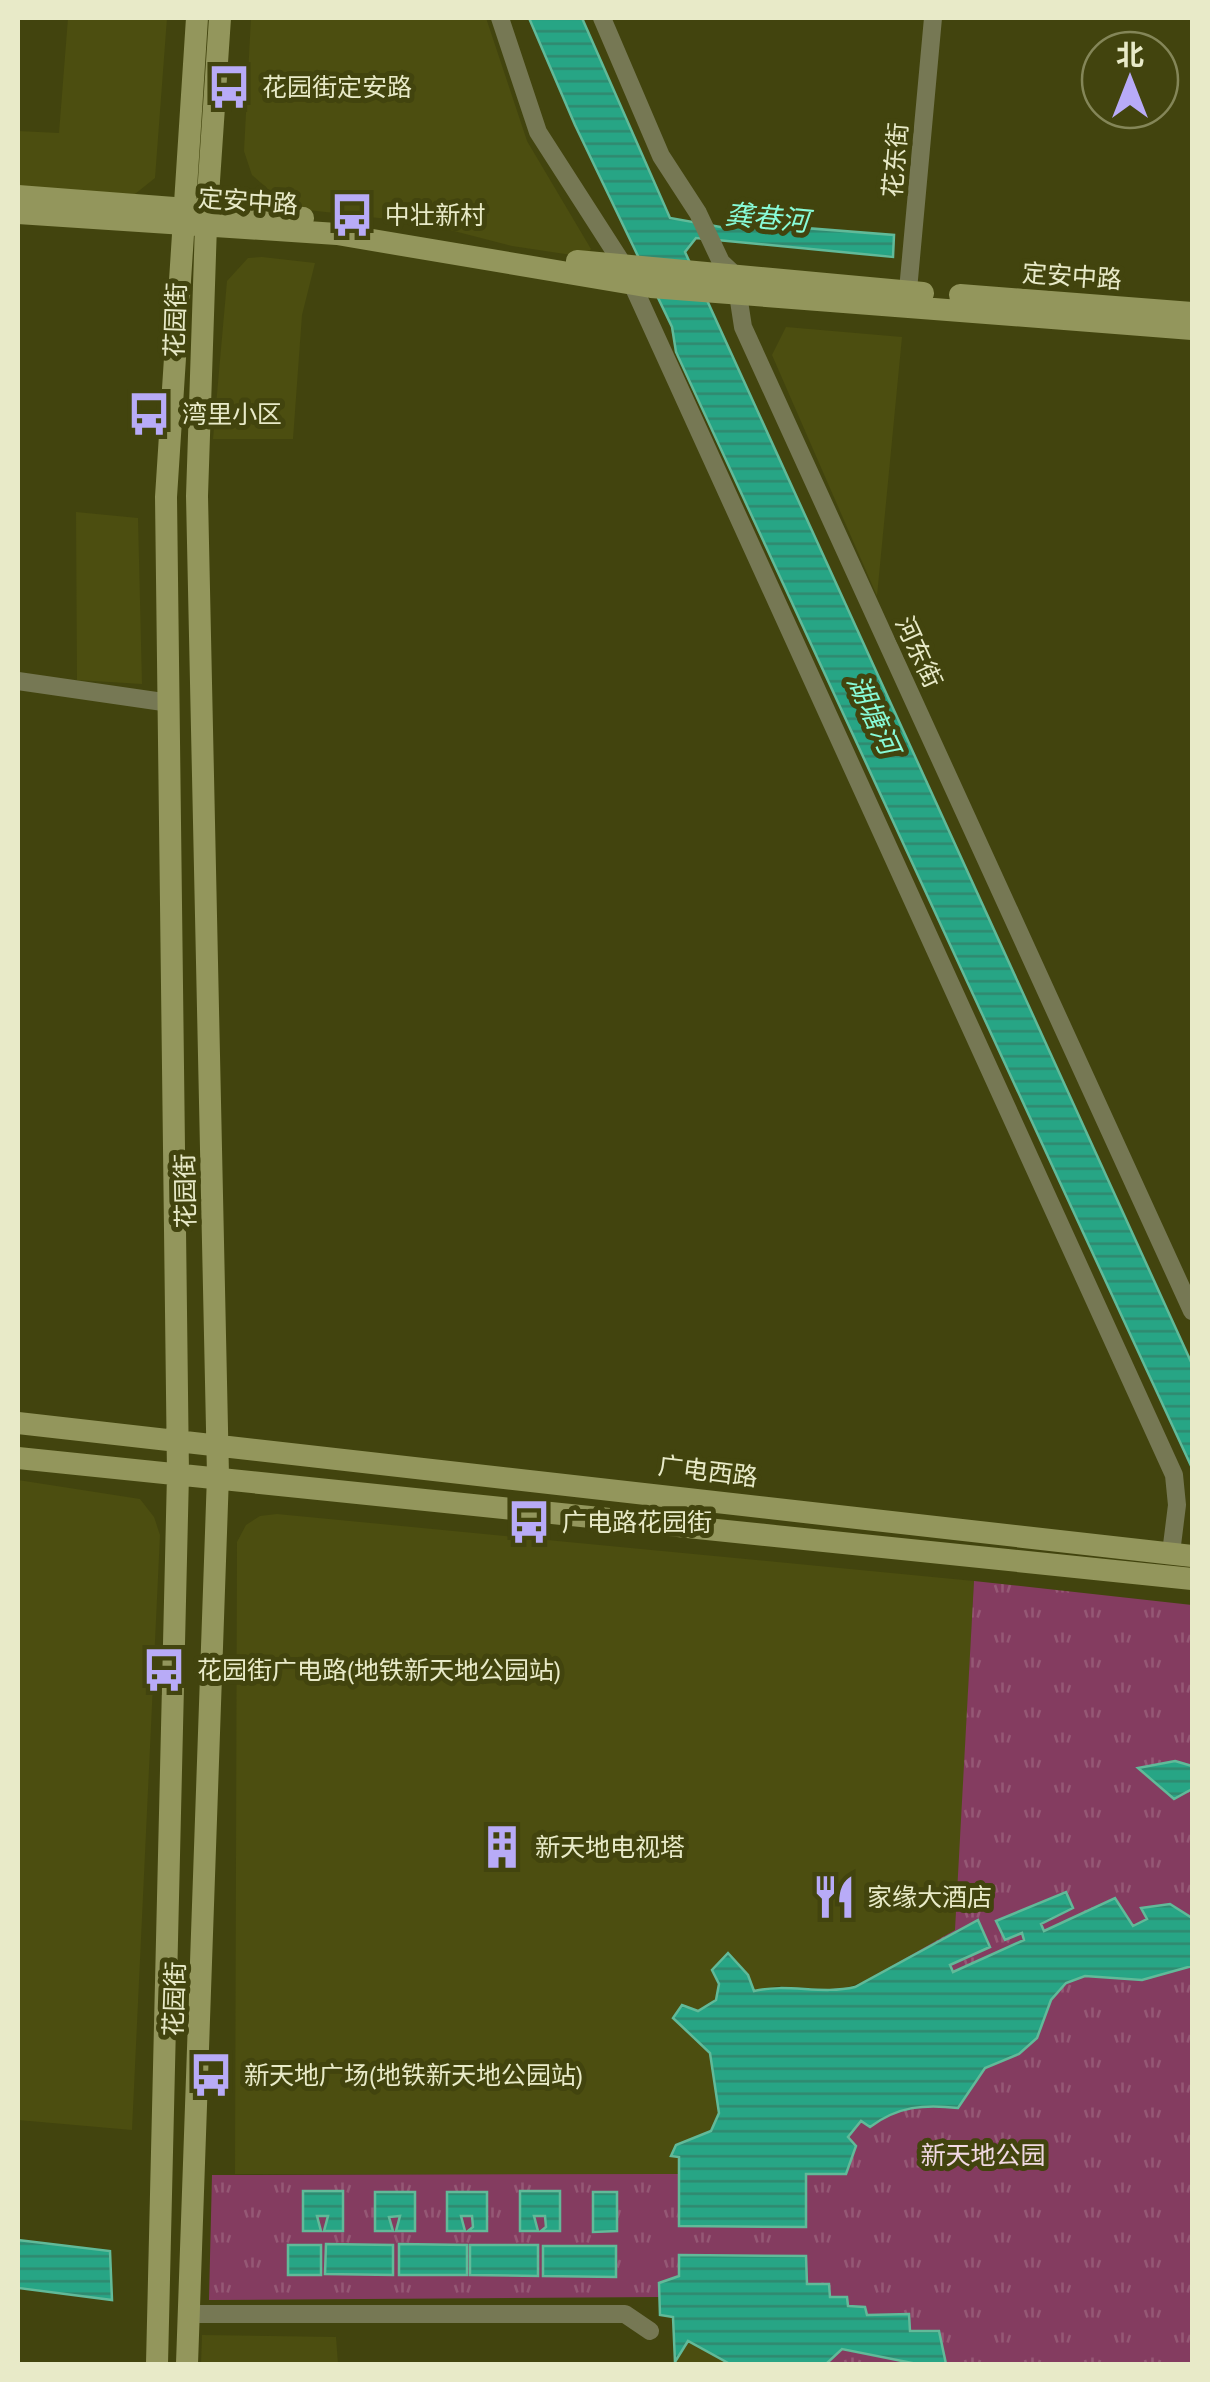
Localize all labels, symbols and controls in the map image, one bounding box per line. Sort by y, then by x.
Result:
north arrow [1080,30,1180,130]
text: 北 [1116,36,1144,73]
bus stop icon: 花园街定安路 [205,63,253,111]
place label: 花园街定安路 [262,71,412,103]
street label: 花东街 [876,121,914,199]
street label: 定安中路 [197,182,299,220]
bus stop icon: 中壮新村 [328,191,376,239]
water label: 龚巷河 [724,195,815,240]
place label: 中壮新村 [385,199,485,231]
street label: 定安中路 [1021,257,1123,295]
street label: 花园街 [158,282,192,358]
bus stop icon: 湾里小区 [125,390,173,438]
place label: 湾里小区 [182,398,282,430]
street label: 河东街 [889,611,949,693]
water label: 湖塘河 [839,668,911,764]
street label: 花园街 [168,1153,202,1229]
street label: 广电西路 [656,1449,760,1493]
bus stop icon: 广电路花园街 [505,1498,553,1546]
place label: 广电路花园街 [562,1506,712,1538]
bus stop icon: 花园街广电路(地铁新天地公园站) [140,1646,188,1694]
place label: 花园街广电路(地铁新天地公园站) [197,1654,561,1686]
building icon: 新天地电视塔 [478,1823,526,1871]
place label: 新天地电视塔 [535,1831,685,1863]
restaurant icon: 家缘大酒店 [810,1873,858,1921]
place label: 家缘大酒店 [867,1881,992,1913]
street label: 花园街 [157,1961,191,2037]
bus stop icon: 新天地广场(地铁新天地公园站) [187,2051,235,2099]
place label: 新天地广场(地铁新天地公园站) [244,2059,583,2091]
park label: 新天地公园 [920,2139,1046,2171]

